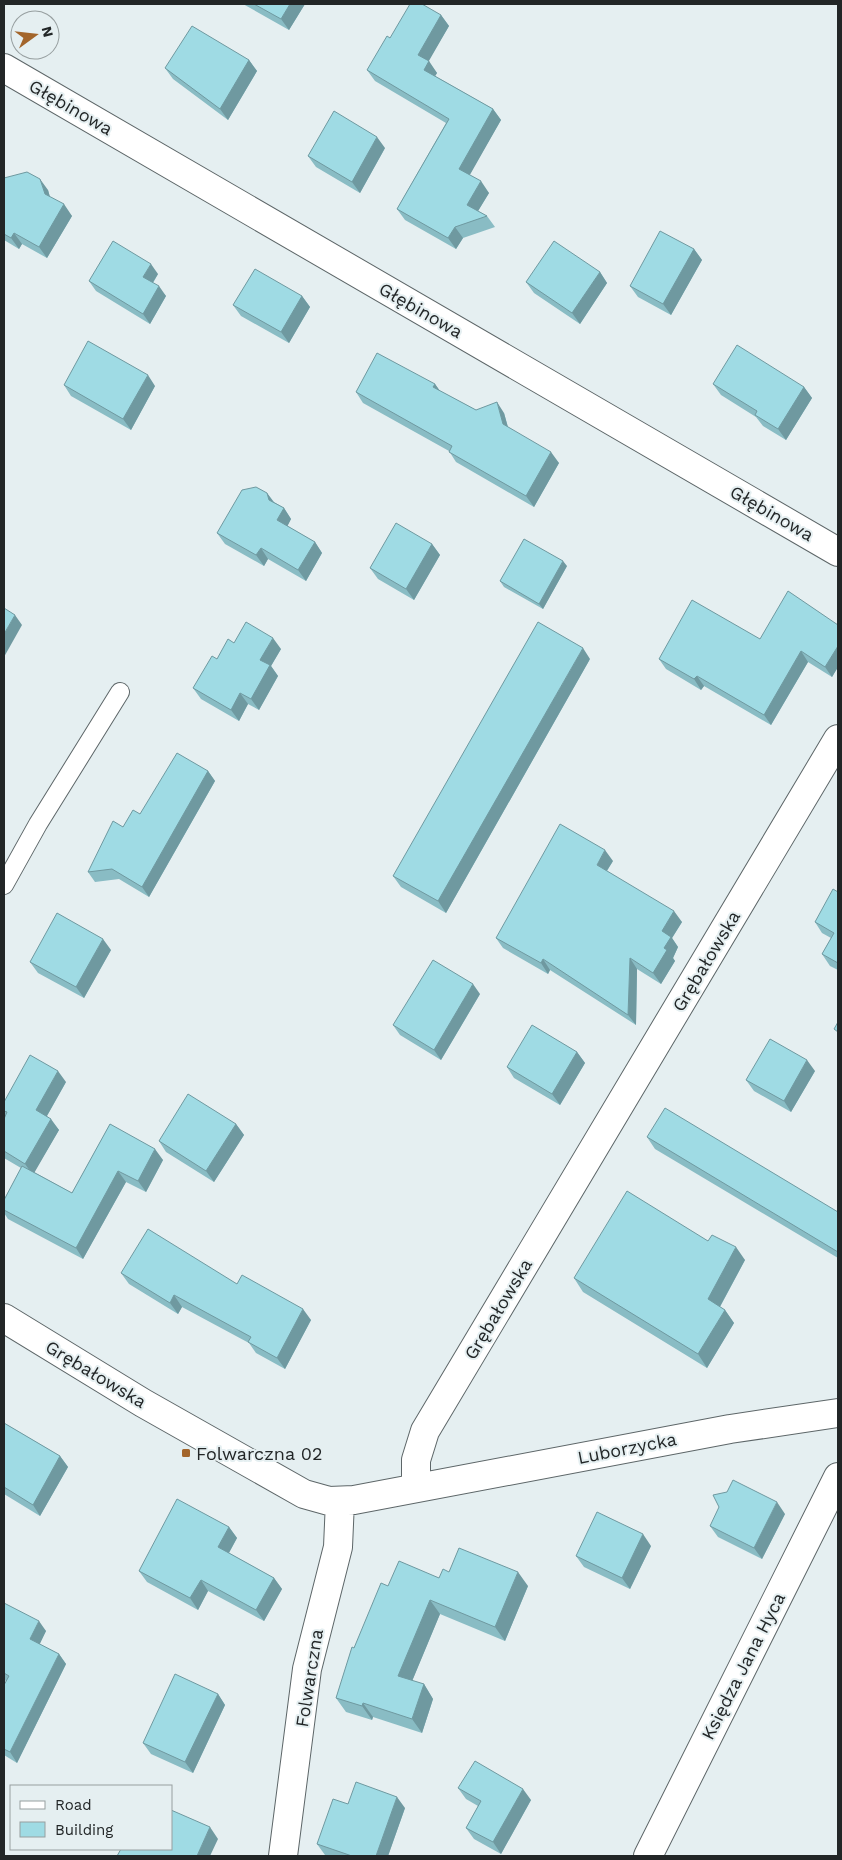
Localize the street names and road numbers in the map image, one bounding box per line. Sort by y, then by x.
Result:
street label: Głębinowa [26,75,116,139]
street label: Głębinowa [376,278,466,342]
street label: Głębinowa [727,481,817,545]
street label: Grębałowska [668,907,744,1015]
street label: Grębałowska [460,1255,536,1363]
street label: Grębałowska [42,1336,150,1412]
street label: Luborzycka [576,1428,678,1468]
street label: Księdza Jana Hyca [697,1589,789,1743]
street label: Folwarczna [291,1627,327,1729]

